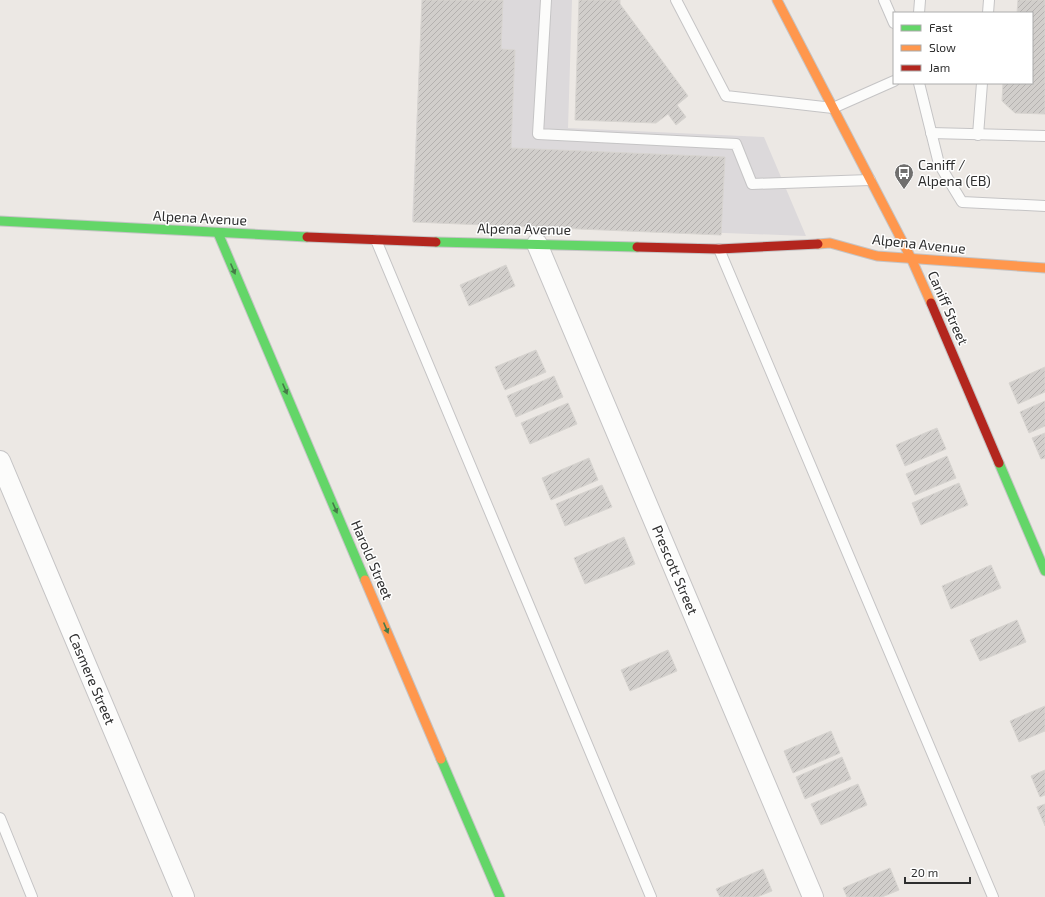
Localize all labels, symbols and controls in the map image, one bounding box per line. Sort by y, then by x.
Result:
legend [893,12,1033,84]
text: Fast [929,20,953,34]
text: Slow [929,40,956,54]
text: Jam [929,60,950,74]
place label: Caniff / Alpena (EB) [918,156,991,189]
bus stop icon: Caniff / Alpena (EB) [893,162,915,190]
street label: Alpena Avenue [153,207,247,228]
street label: Alpena Avenue [477,219,571,238]
street label: Alpena Avenue [871,230,967,257]
one-way arrow [231,264,237,276]
street label: Caniff Street [925,268,972,347]
one-way arrow [282,383,288,394]
one-way arrow [333,503,339,515]
street label: Harold Street [348,518,397,602]
street label: Prescott Street [649,522,702,617]
one-way arrow [383,623,389,634]
street label: Casmere Street [66,631,119,727]
scale bar [905,859,970,885]
text: 20 m [911,865,938,879]

